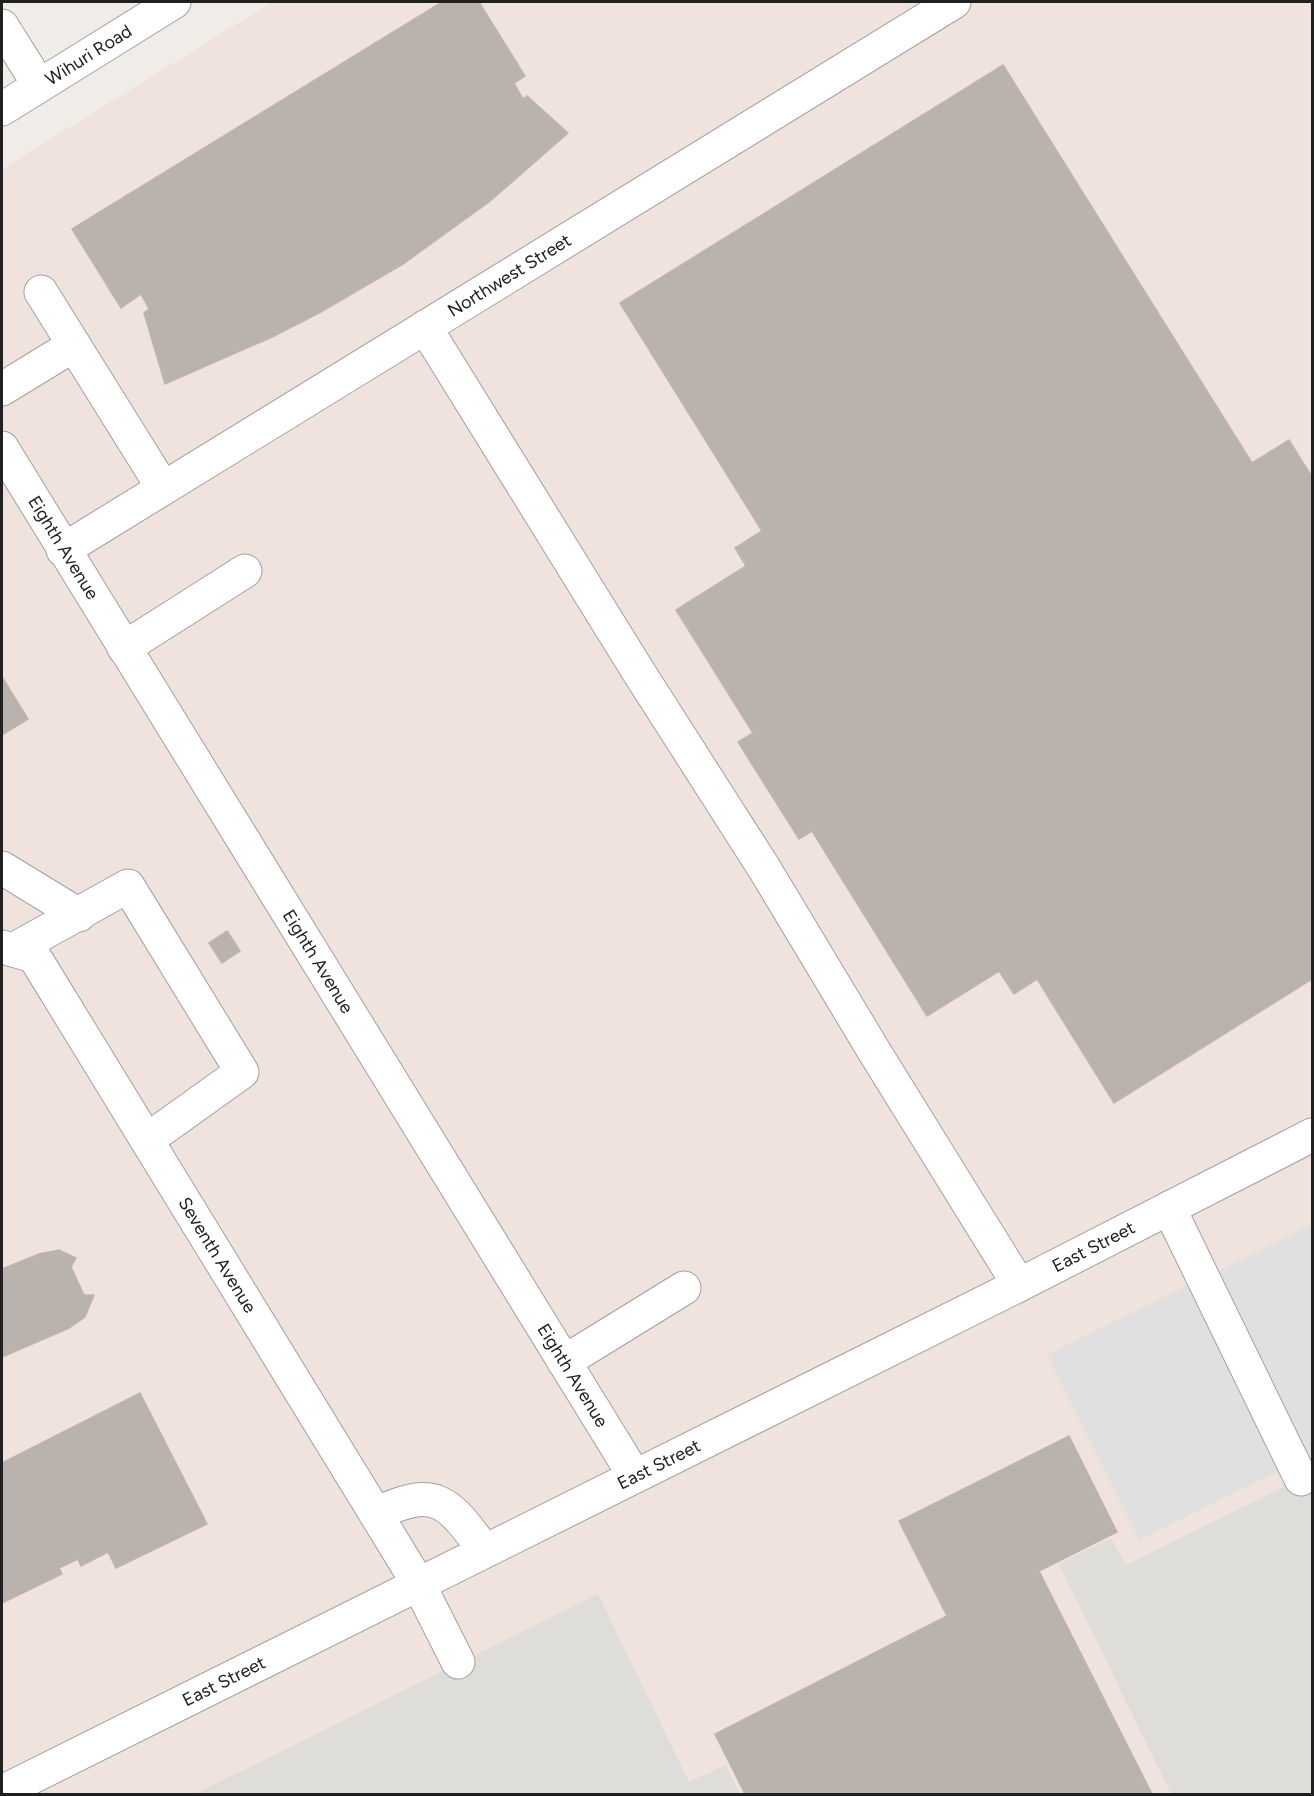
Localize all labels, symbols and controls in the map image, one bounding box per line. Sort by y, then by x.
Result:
street label: Wihuri Road [41,20,136,90]
street label: Northwest Street [444,229,575,322]
street label: Eighth Avenue [23,492,104,604]
street label: Eighth Avenue [278,906,358,1018]
street label: Seventh Avenue [173,1193,261,1317]
street label: East Street [1048,1217,1139,1277]
street label: Eighth Avenue [533,1320,613,1431]
street label: East Street [614,1435,704,1494]
street label: East Street [179,1651,269,1711]

